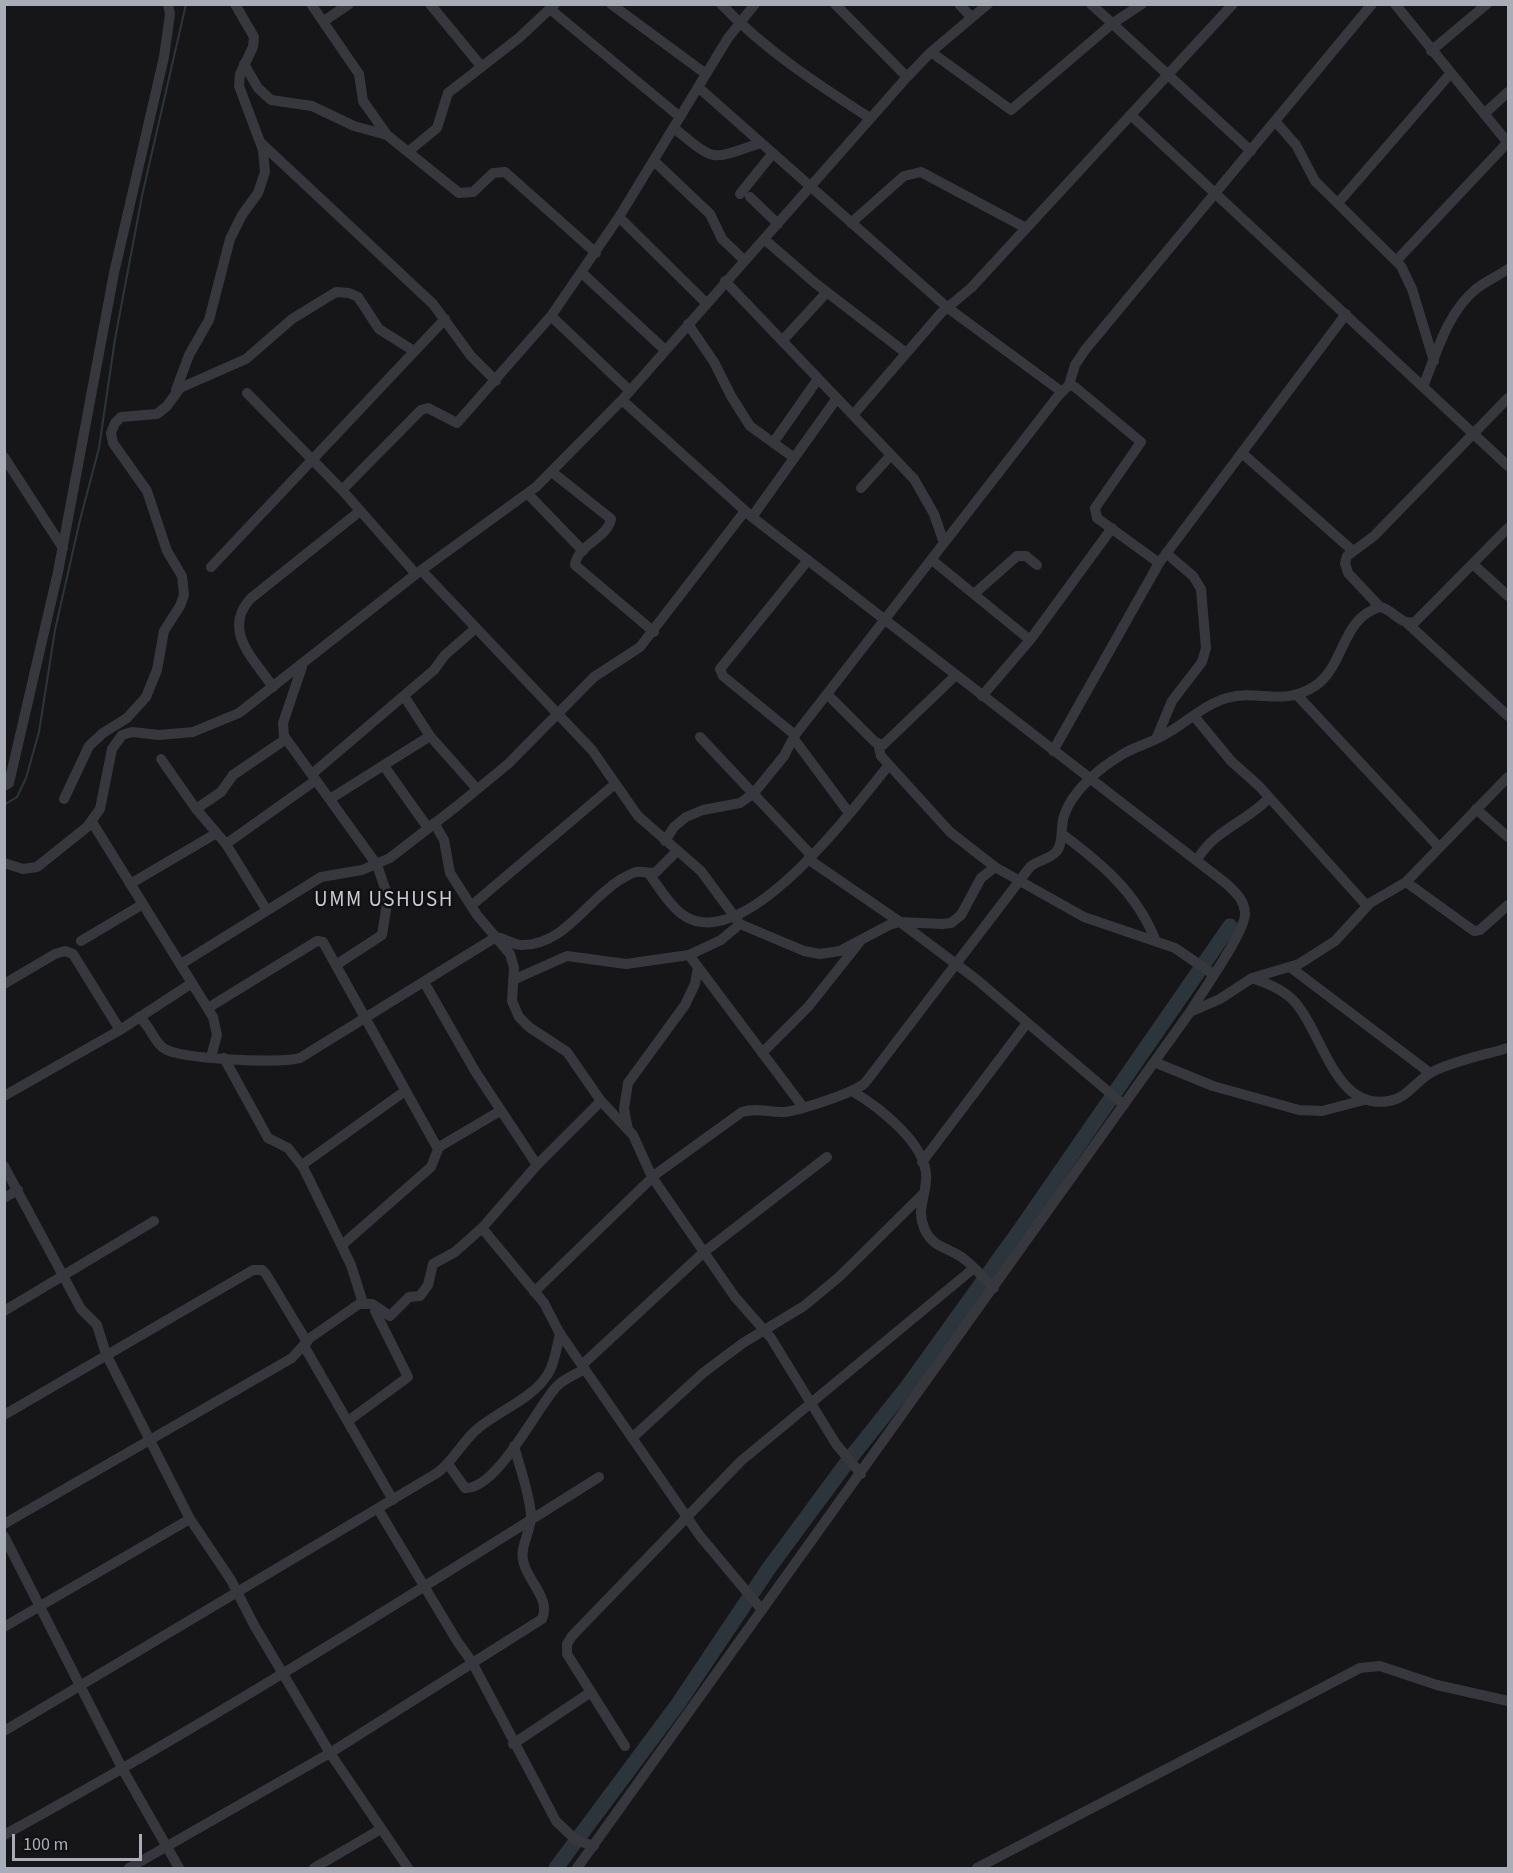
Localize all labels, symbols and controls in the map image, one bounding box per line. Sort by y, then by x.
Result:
district label: UMM USHUSH [314,888,454,914]
scale bar [15,1822,146,1860]
text: 100 m [23,1832,68,1857]

